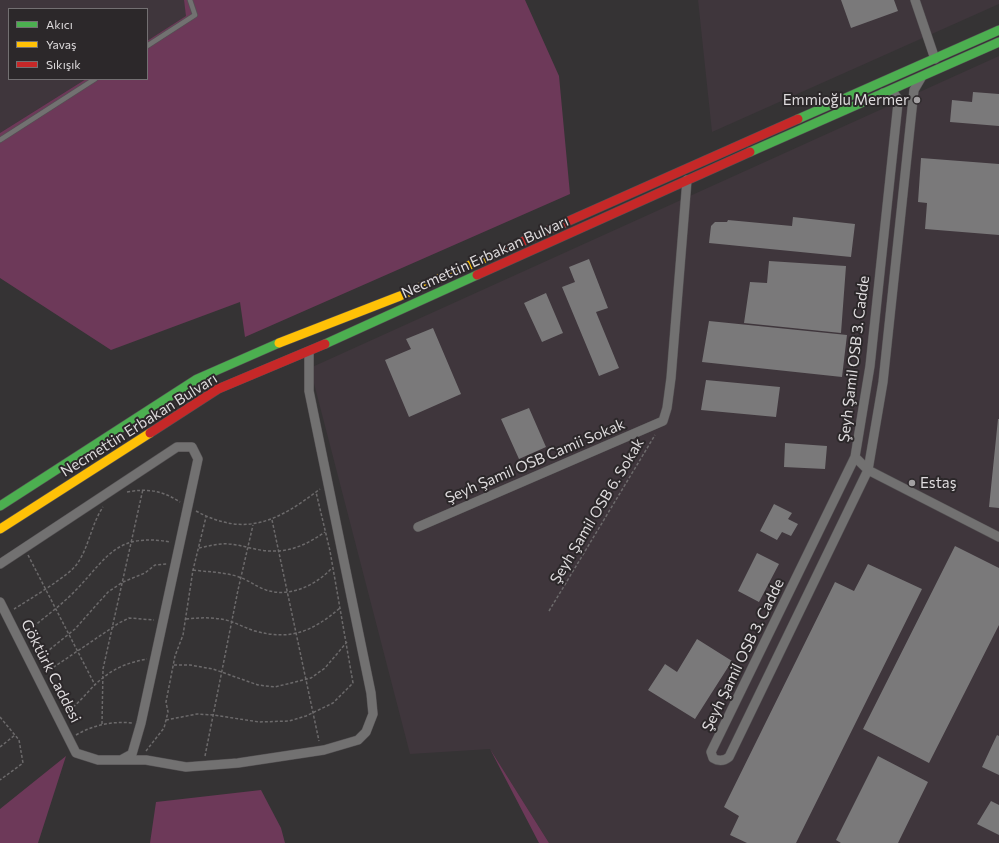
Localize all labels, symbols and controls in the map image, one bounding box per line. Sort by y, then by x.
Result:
legend [8,8,148,80]
text: Akıcı [46,17,73,31]
text: Yavaş [46,37,77,51]
text: Sıkışık [46,57,81,71]
place label: Emmioğlu Mermer [783,91,909,109]
marker: Emmioğlu Mermer [912,95,922,105]
street label: Necmettin Erbakan Bulvarı [399,212,571,302]
street label: Şeyh Şamil OSB 3. Cadde [835,275,873,443]
street label: Necmettin Erbakan Bulvarı [57,369,221,481]
street label: Şeyh Şamil OSB Camii Sokak [443,415,627,507]
street label: Şeyh Şamil OSB 6. Sokak [546,435,648,587]
place label: Estaş [920,474,956,492]
marker: Estaş [907,478,917,488]
street label: Şeyh Şamil OSB 3. Cadde [698,576,788,734]
street label: Göktürk Caddesi [17,616,85,726]

